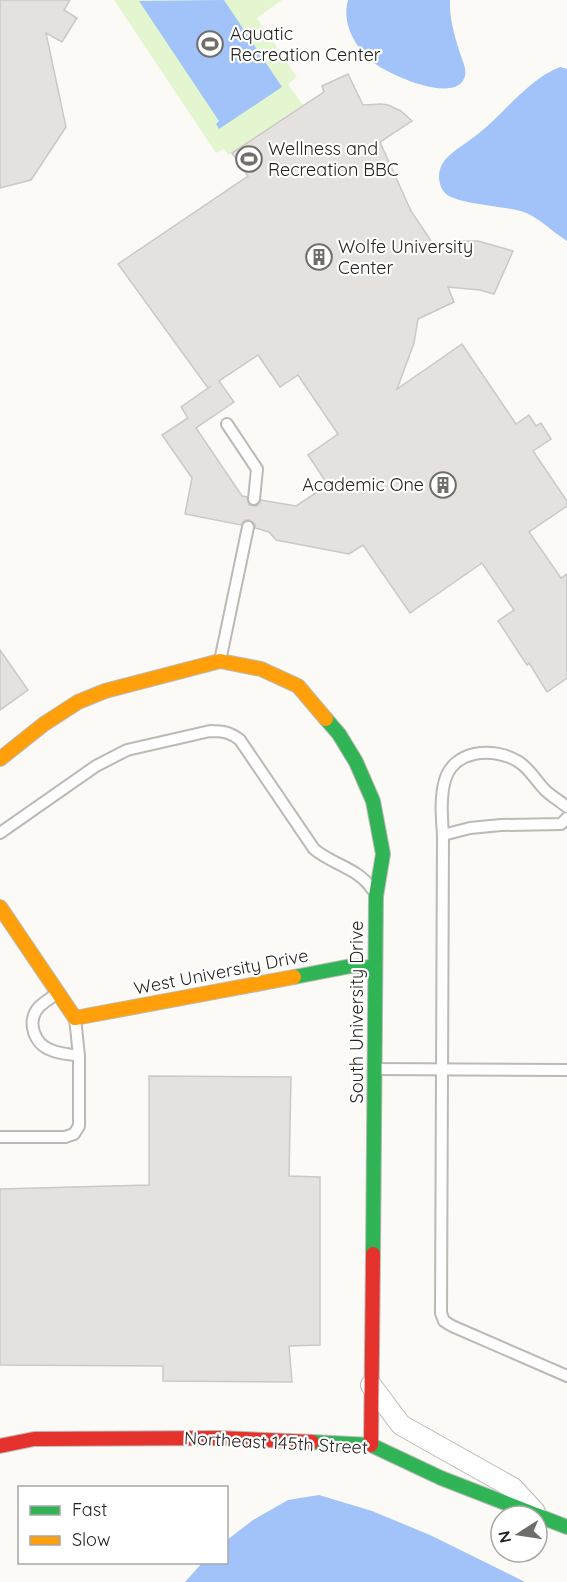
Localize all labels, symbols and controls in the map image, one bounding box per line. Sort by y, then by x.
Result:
place label: Aquatic Recreation Center [230,22,381,66]
sports icon: Aquatic Recreation Center [195,29,225,59]
place label: Wellness and Recreation BBC [268,137,399,181]
sports icon: Wellness and Recreation BBC [234,144,264,174]
place label: Wolfe University Center [338,235,473,279]
building icon: Wolfe University Center [304,242,334,272]
building icon: Academic One [428,470,458,500]
place label: Academic One [302,473,424,496]
street label: South University Drive [345,921,368,1103]
street label: West University Drive [132,943,310,1000]
street label: Northeast 145th Street [183,1426,369,1459]
legend [18,1486,228,1564]
text: Fast [72,1498,107,1521]
north arrow [489,1504,549,1564]
text: Slow [72,1528,110,1551]
text: N [493,1529,515,1545]

